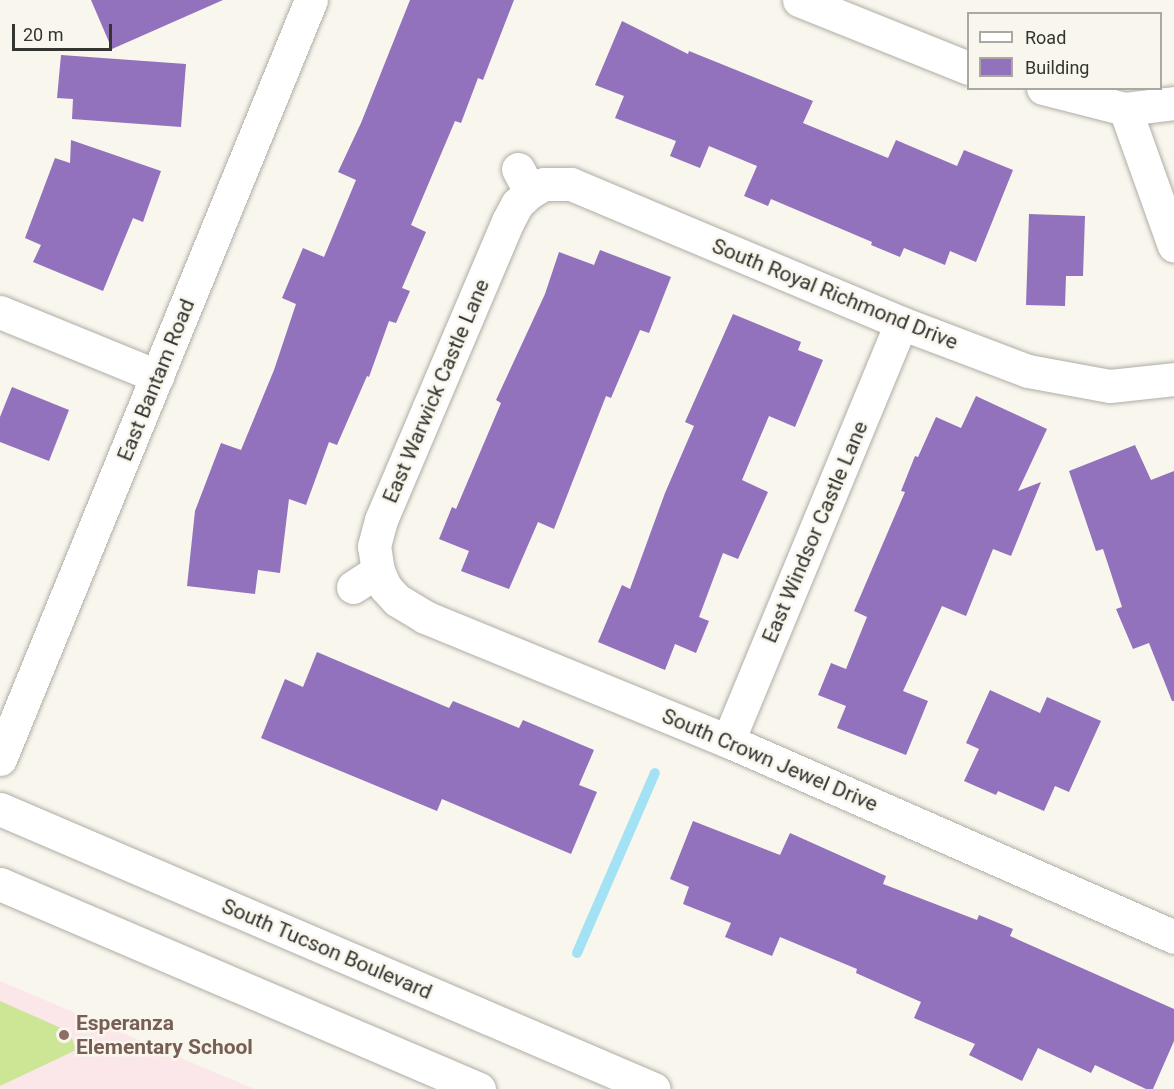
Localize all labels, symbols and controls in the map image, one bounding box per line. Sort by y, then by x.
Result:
scale bar [15,12,116,50]
legend [967,12,1162,90]
text: 20 m [23,24,63,45]
text: Road [1025,27,1066,48]
text: Building [1025,57,1089,78]
street label: South Royal Richmond Drive [708,233,962,355]
street label: East Warwick Castle Lane [377,275,495,507]
street label: East Bantam Road [112,295,200,465]
street label: East Windsor Castle Lane [757,417,873,647]
street label: South Crown Jewel Drive [658,703,882,817]
street label: South Tucson Boulevard [218,893,436,1005]
place label: Esperanza Elementary School [76,1010,253,1060]
marker: Esperanza Elementary School [57,1028,71,1042]

